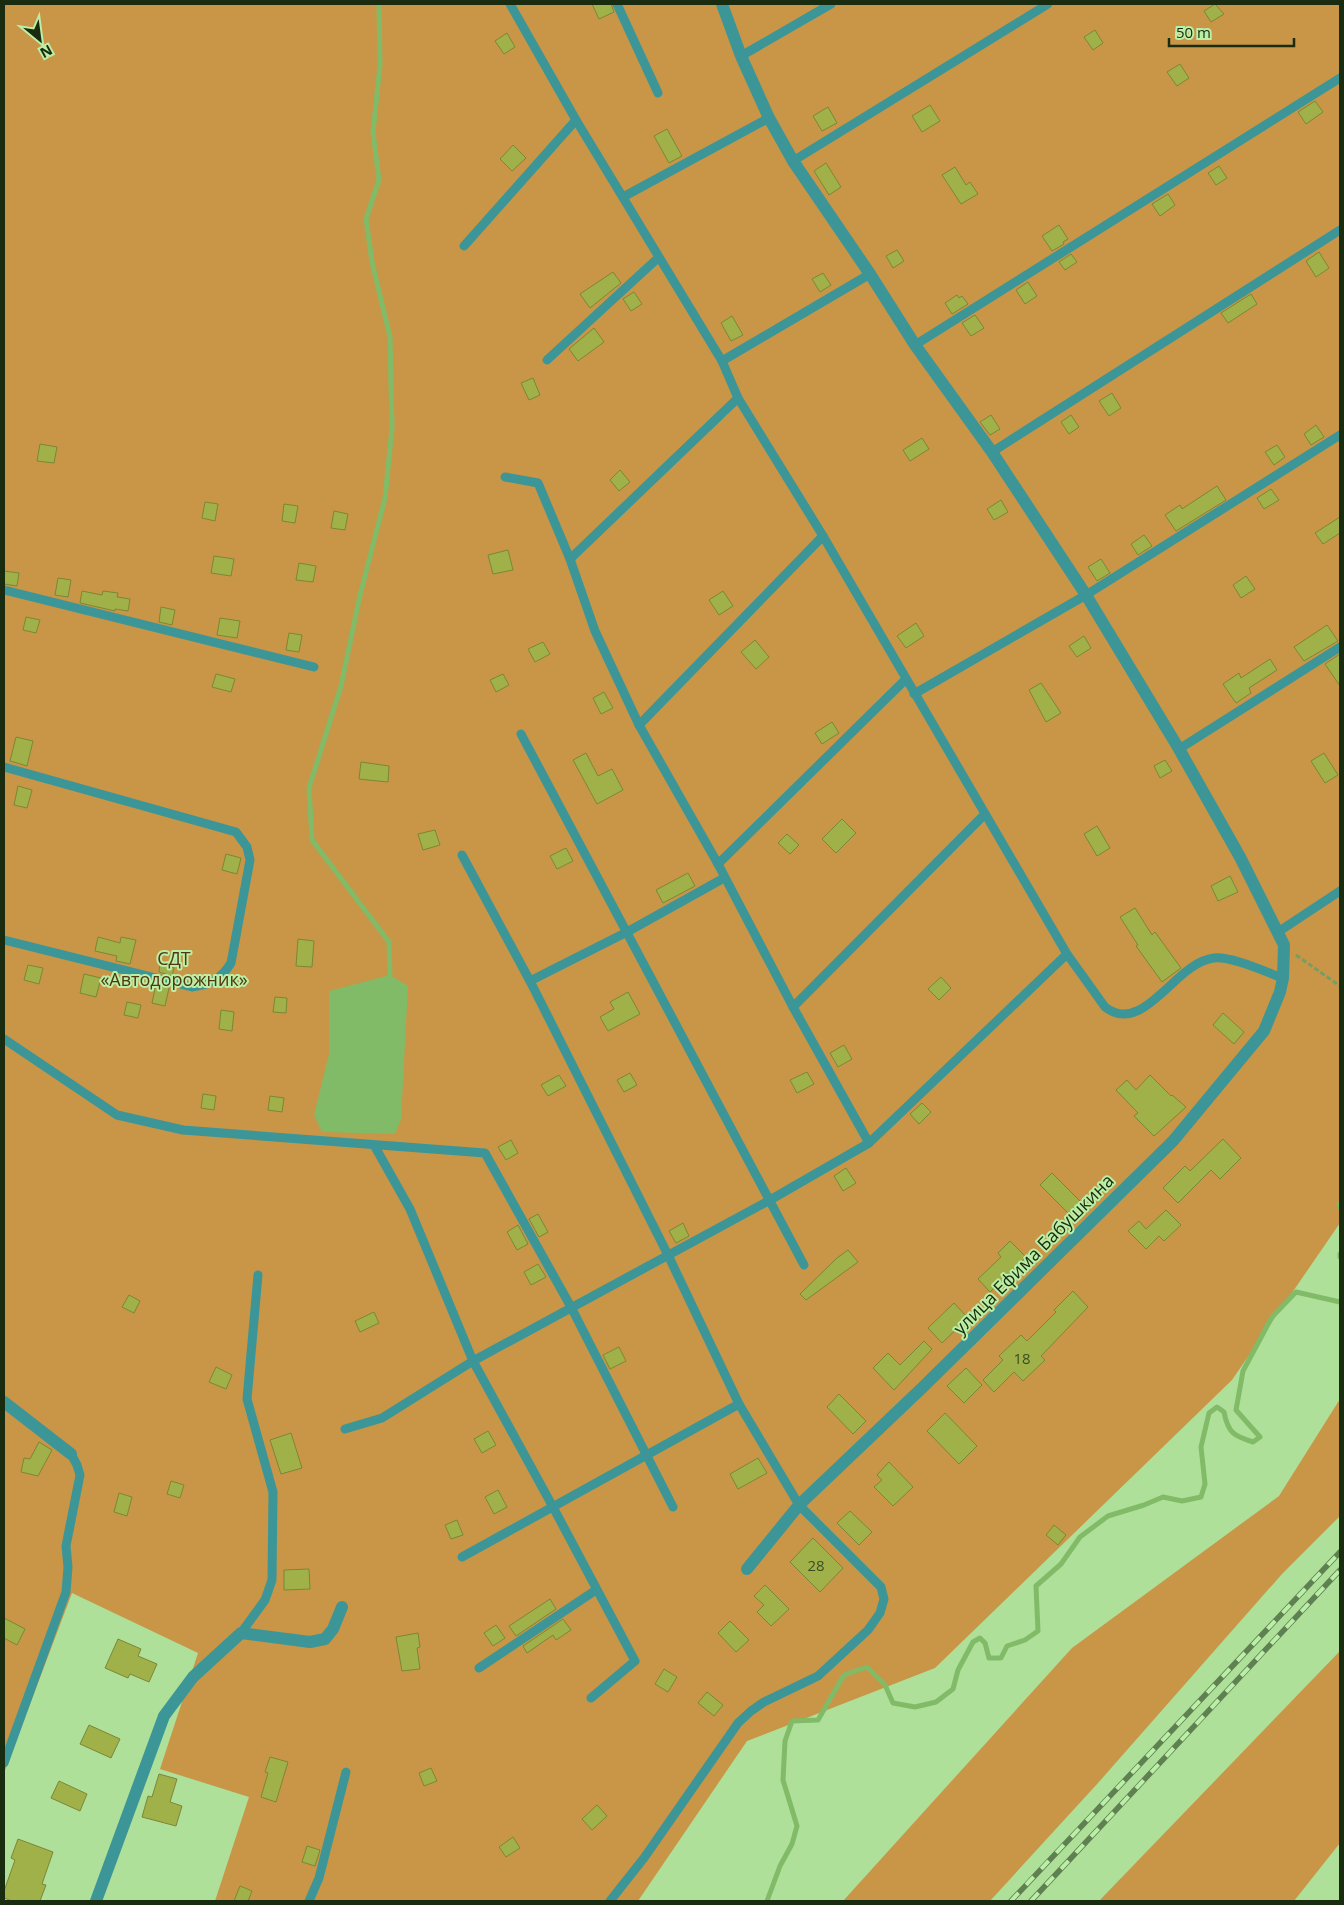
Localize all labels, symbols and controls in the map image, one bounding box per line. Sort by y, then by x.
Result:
north arrow [15,15,65,65]
scale bar [1169,15,1294,47]
text: 50 m [1176,22,1211,42]
text: N [37,41,56,63]
park label: СДТ «Автодорожник» [100,946,248,991]
street label: улица Ефима Бабушкина [948,1169,1118,1339]
house number: 18 [1013,1348,1031,1368]
house number: 28 [807,1555,825,1575]

